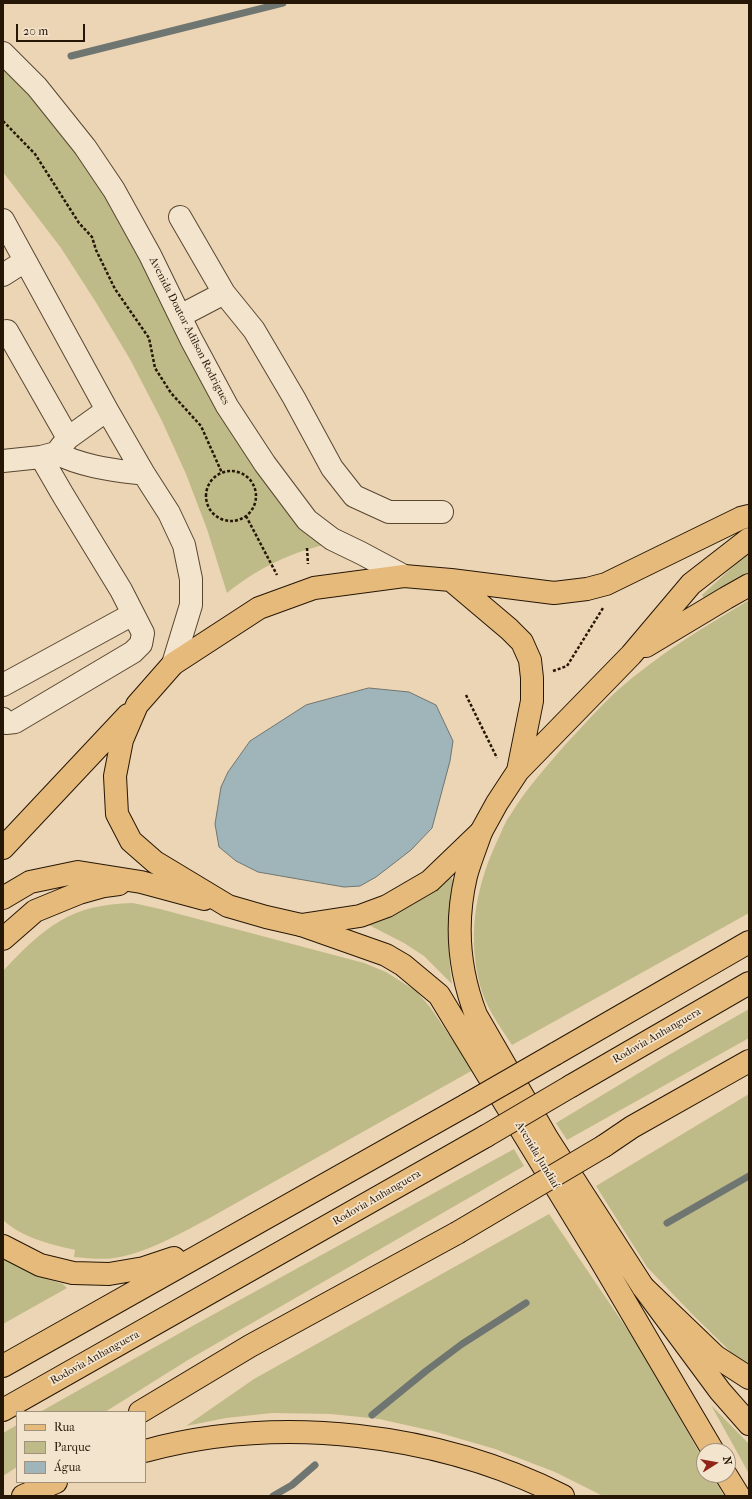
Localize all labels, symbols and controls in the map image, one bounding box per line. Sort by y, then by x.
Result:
scale bar [18,16,87,42]
text: 20 m [23,24,48,38]
street label: Avenida Doutor Adilson Rodrigues [146,255,232,407]
street label: Rodovia Anhanguera [611,1005,703,1067]
street label: Avenida Jundiaí [512,1120,562,1190]
street label: Rodovia Anhanguera [331,1167,423,1229]
street label: Rodovia Anhanguera [48,1328,142,1388]
legend [16,1411,146,1483]
text: Rua [54,1420,75,1434]
text: Parque [54,1440,91,1454]
north arrow [696,1443,736,1483]
text: N [720,1455,734,1466]
text: Água [54,1460,81,1474]

